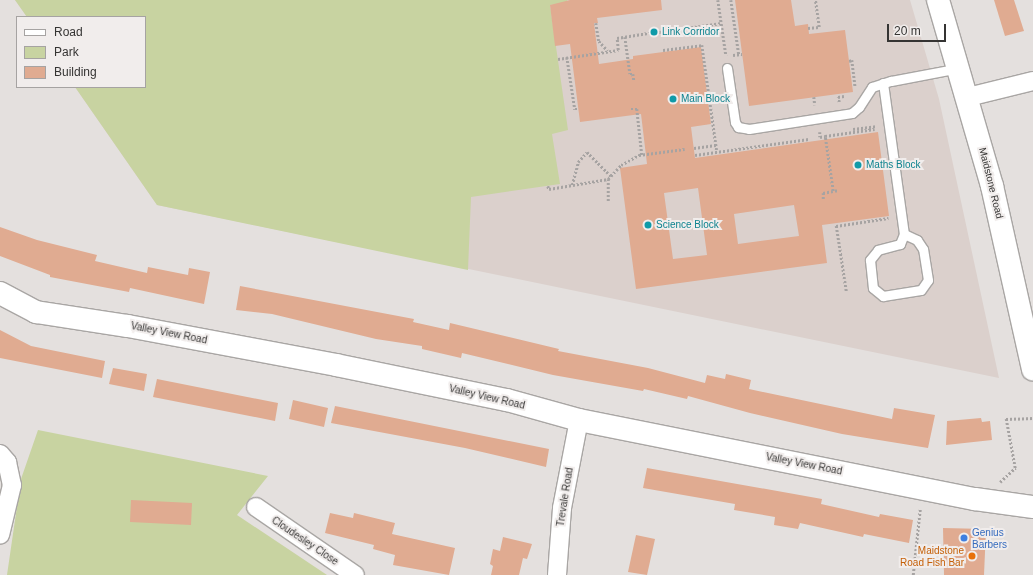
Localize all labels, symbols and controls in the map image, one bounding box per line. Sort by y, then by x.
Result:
legend [16,16,146,88]
scale bar [889,16,948,42]
text: 20 m [894,24,921,38]
text: Road [54,25,83,39]
place label: Link Corridor [662,26,719,38]
marker: Link Corridor [649,27,659,37]
text: Park [54,45,79,59]
text: Building [54,65,97,79]
place label: Main Block [681,93,730,105]
marker: Main Block [668,94,678,104]
street label: Maidstone Road [976,146,1006,220]
place label: Maths Block [866,159,920,171]
marker: Maths Block [853,160,863,170]
place label: Science Block [656,219,719,231]
marker: Science Block [643,220,653,230]
street label: Valley View Road [130,320,208,346]
street label: Valley View Road [448,382,526,412]
street label: Valley View Road [765,451,843,477]
street label: Trevale Road [554,467,576,527]
street label: Cloudesley Close [269,514,341,568]
place label: Genius Barbers [972,526,1007,550]
marker: Genius Barbers [959,533,969,543]
place label: Maidstone Road Fish Bar [900,544,964,568]
marker: Maidstone Road Fish Bar [967,551,977,561]

